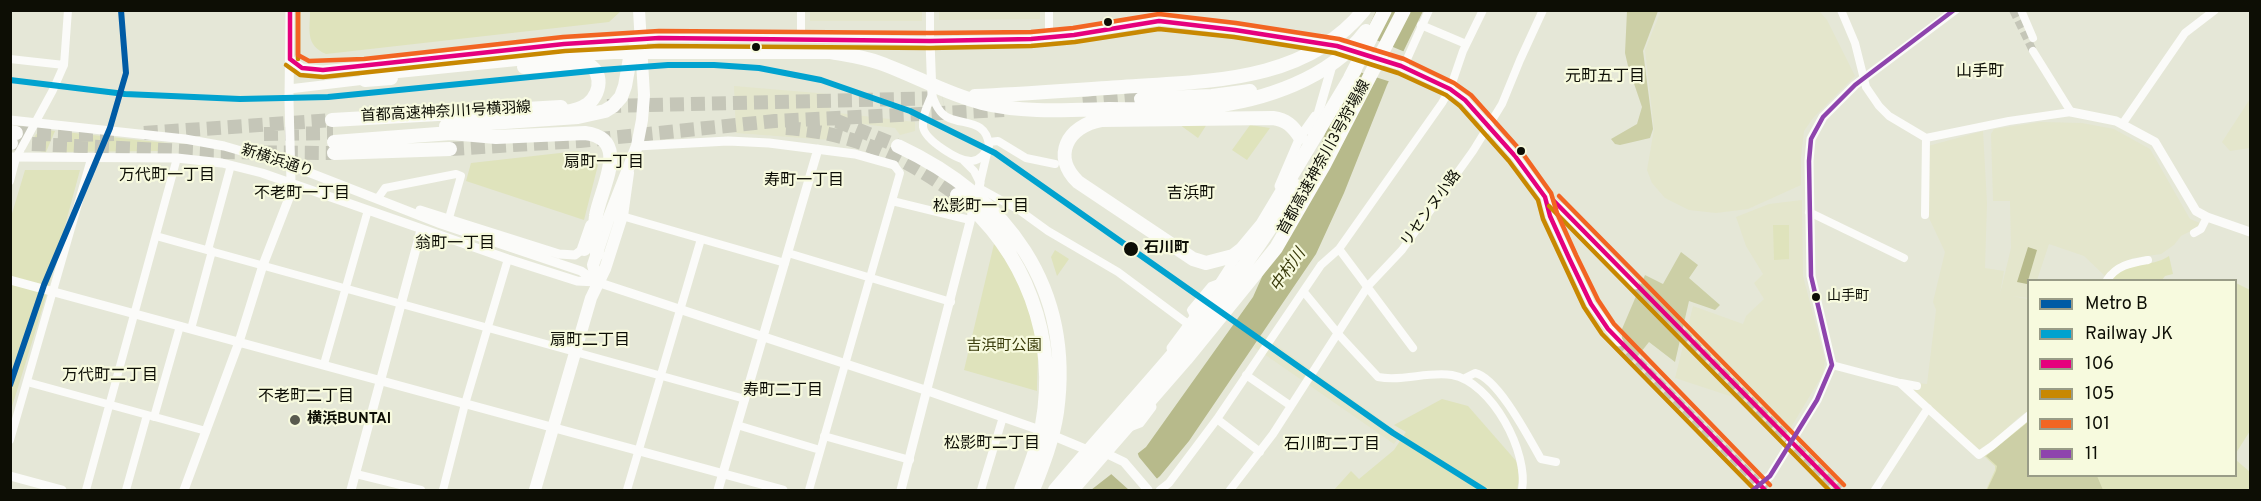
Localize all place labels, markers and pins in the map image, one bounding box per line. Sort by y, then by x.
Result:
unlabelled marker [1102,16,1114,28]
unlabelled marker [750,41,762,53]
unlabelled marker [1515,145,1527,157]
marker: 石川町 [1122,240,1140,258]
place label: 石川町 [1144,240,1189,258]
place label: 山手町 [1827,289,1869,305]
marker: 山手町 [1810,291,1822,303]
place label: 横浜BUNTAI [307,411,391,429]
marker: 横浜BUNTAI [288,413,302,427]

